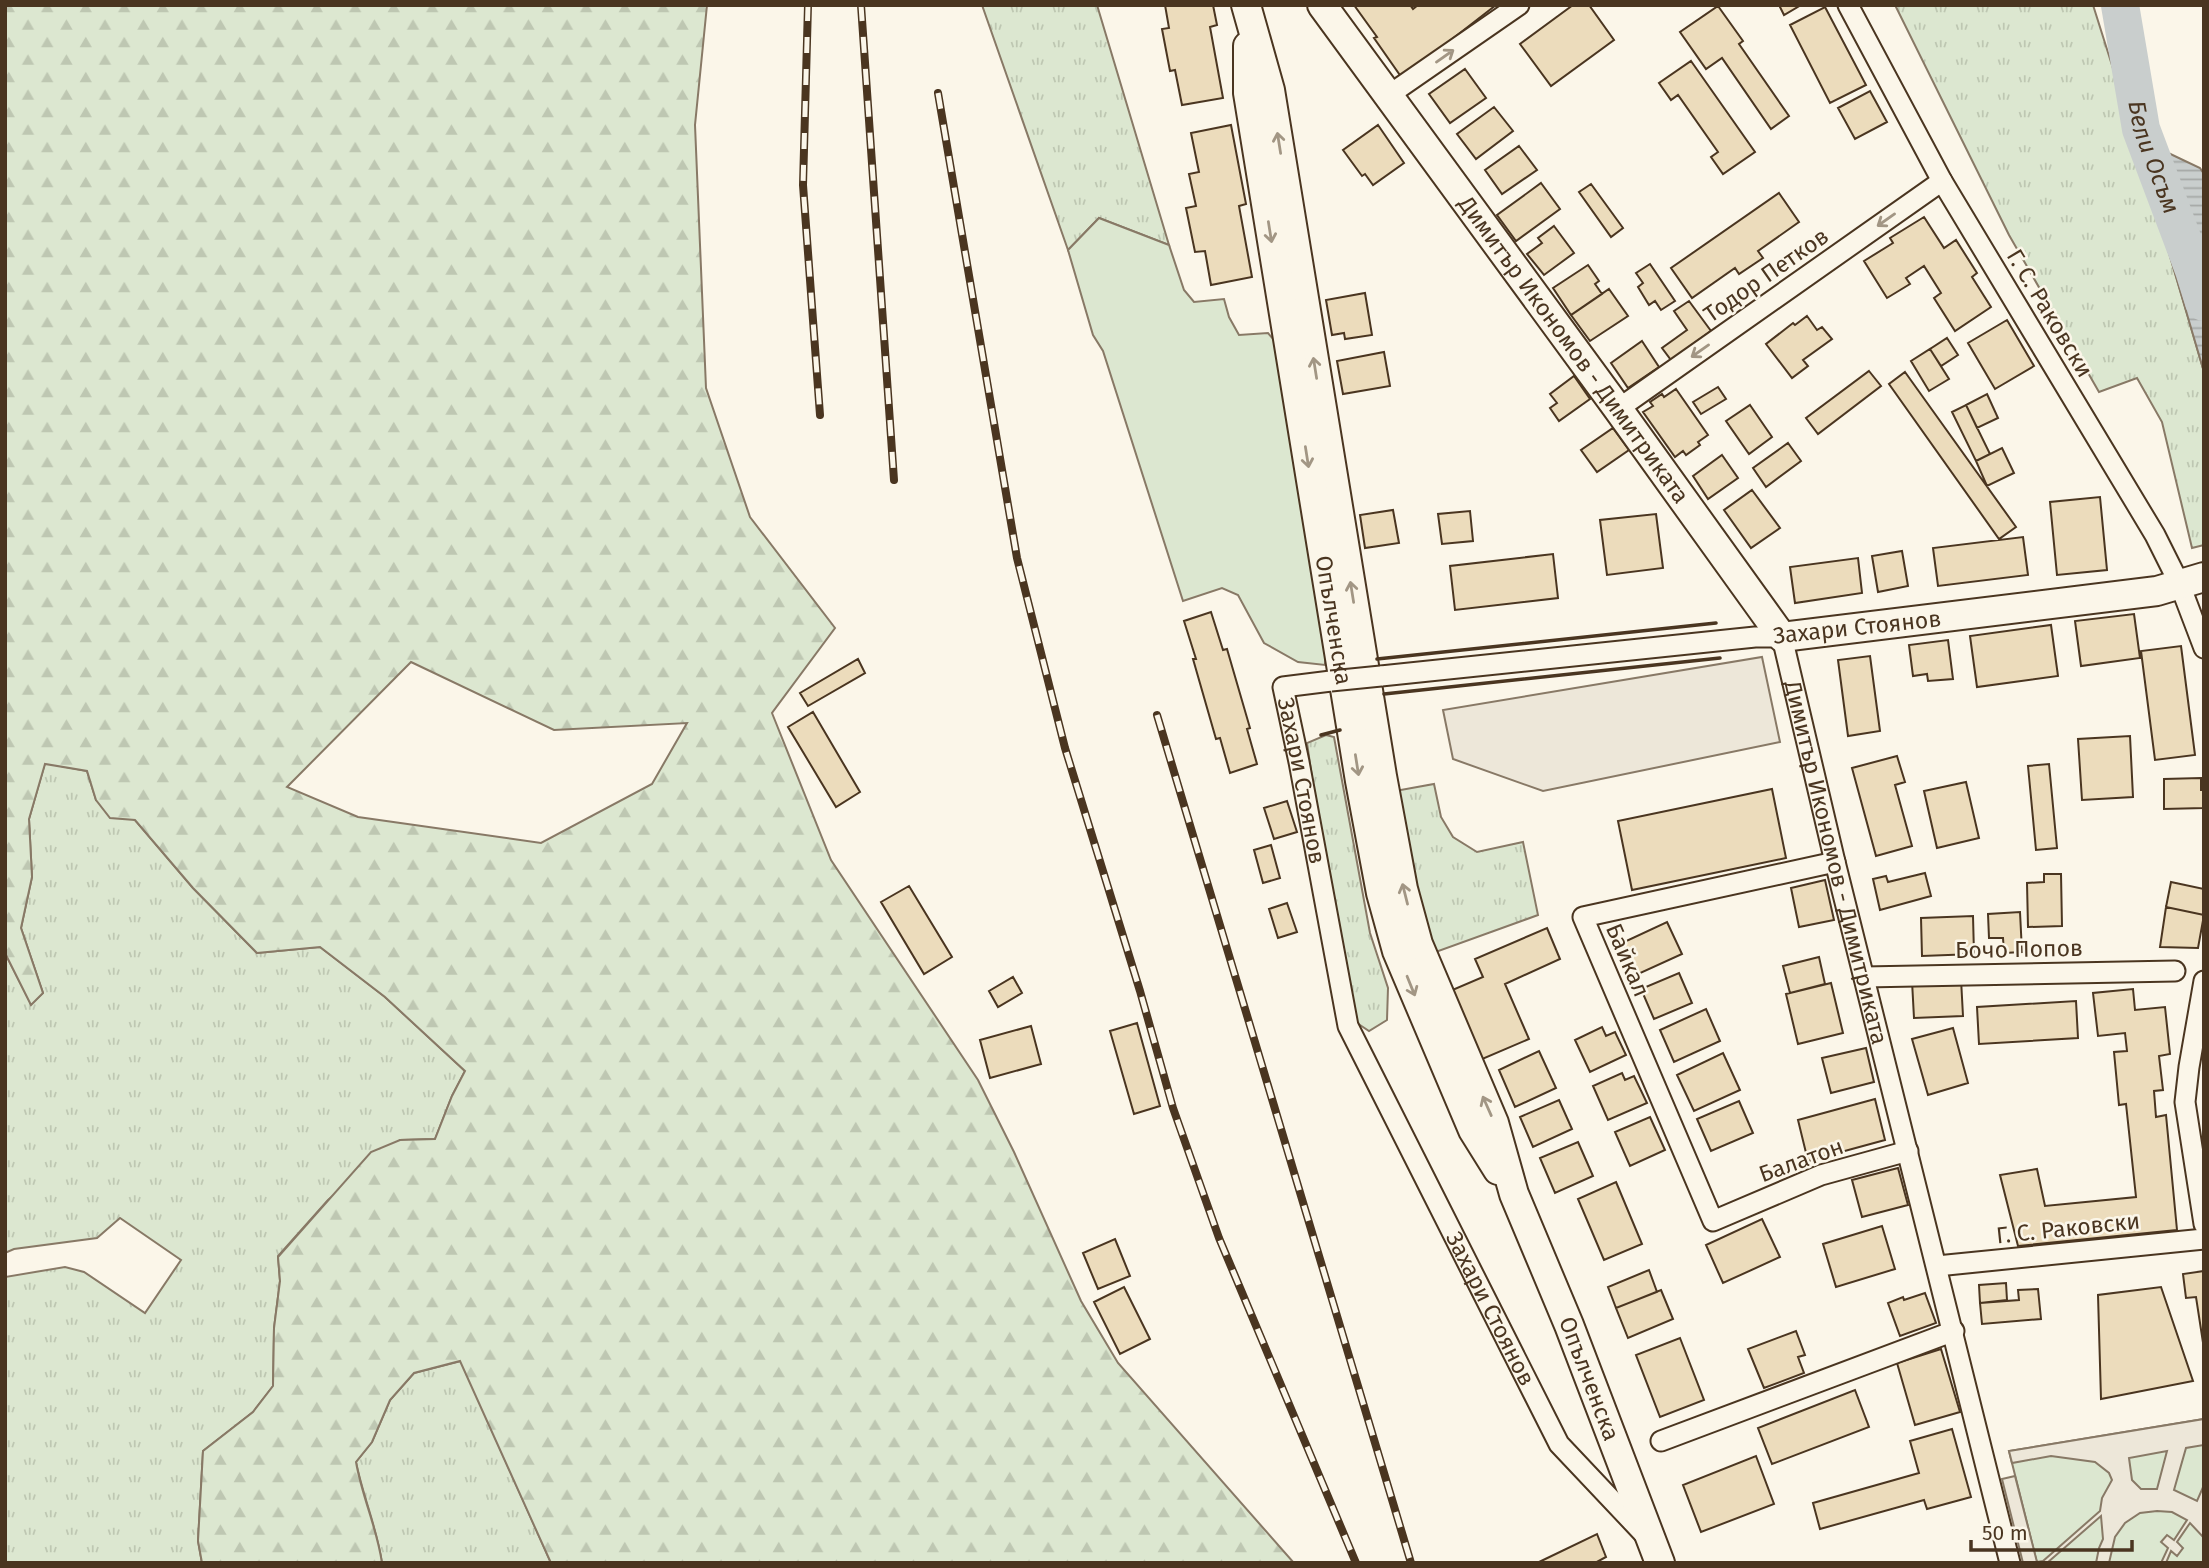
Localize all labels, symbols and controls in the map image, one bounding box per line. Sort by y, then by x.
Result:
one-way arrow [1435,49,1454,63]
water label: Бели Осъм [2122,98,2185,217]
one-way arrow [1272,132,1285,155]
street label: Димитър Икономов - Димитриката [1452,190,1695,509]
one-way arrow [1877,213,1896,227]
one-way arrow [1264,220,1277,243]
street label: Тодор Петков [1698,222,1834,328]
street label: Г. С. Раковски [2001,244,2099,382]
one-way arrow [1691,344,1710,358]
one-way arrow [1308,357,1321,380]
one-way arrow [1301,445,1314,468]
street label: Опълченска [1309,553,1358,687]
one-way arrow [1345,581,1358,604]
street label: Захари Стоянов [1772,604,1942,650]
street label: Димитър Икономов - Димитриката [1779,677,1894,1047]
street label: Захари Стоянов [1272,695,1332,866]
one-way arrow [1351,753,1364,776]
one-way arrow [1398,883,1411,906]
street label: Байкал [1600,919,1656,1001]
street label: Бочо Попов [1955,934,2083,964]
one-way arrow [1405,974,1418,996]
one-way arrow [1480,1096,1493,1117]
street label: Балатон [1755,1132,1847,1188]
street label: Г. С. Раковски [1995,1207,2141,1249]
street label: Захари Стоянов [1440,1227,1541,1390]
street label: Опълченска [1553,1313,1626,1445]
scale bar [1971,1508,2132,1552]
text: 50 m [1982,1520,2028,1546]

